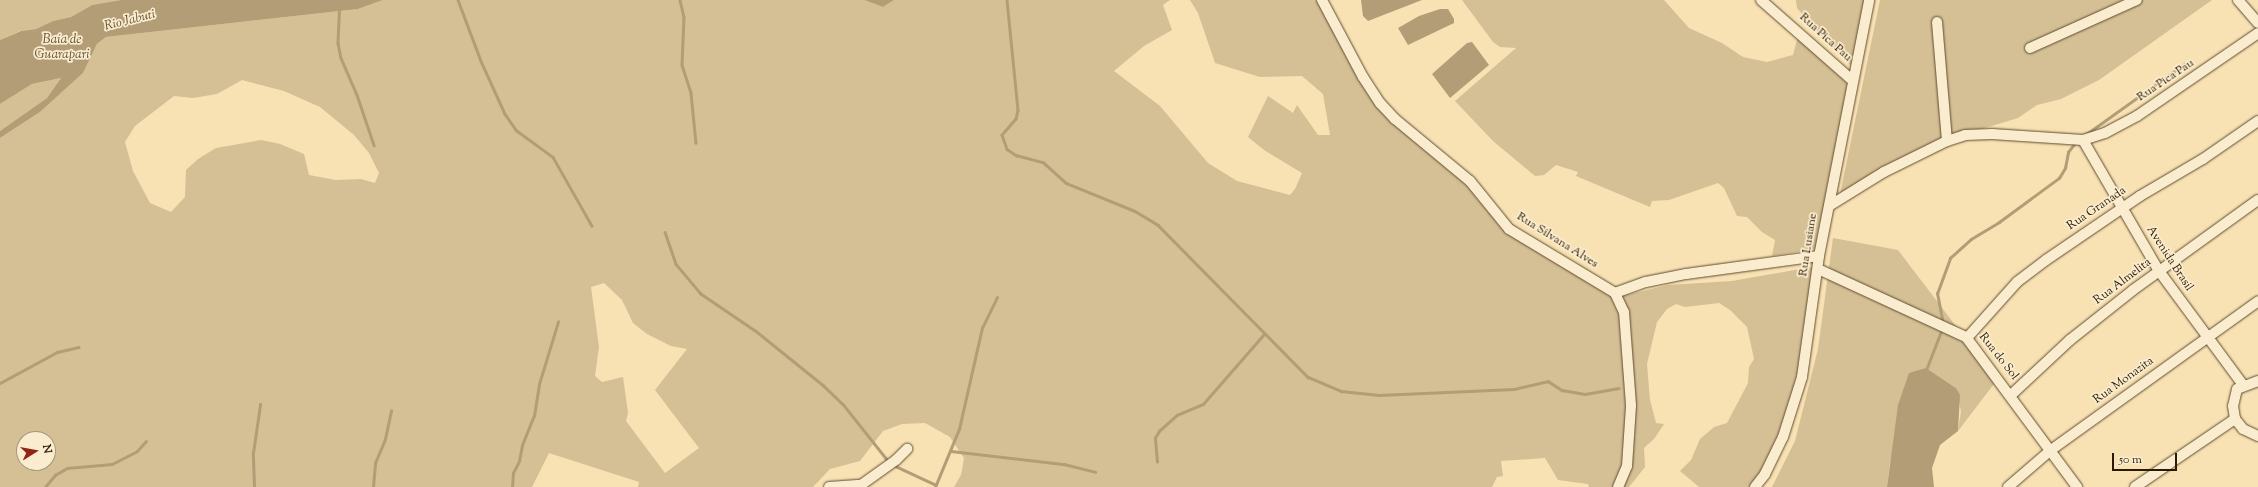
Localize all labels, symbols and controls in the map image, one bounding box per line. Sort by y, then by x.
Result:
water label: Rio Jabuti [103,7,157,35]
street label: Rua Pica Pau [1796,11,1854,65]
water label: Baía de Guarapari [35,33,89,64]
street label: Rua Pica Pau [2135,57,2197,105]
street label: Rua Granada [2065,184,2129,234]
street label: Rua Silvana Alves [1514,210,1600,272]
street label: Rua Lusiane [1797,212,1821,278]
street label: Avenida Brasil [2143,224,2195,294]
street label: Rua Almelita [2092,256,2154,308]
street label: Rua do Sol [1975,330,2021,384]
street label: Rua Monazita [2091,354,2157,408]
north arrow [16,431,56,471]
text: N [38,443,55,455]
scale bar [2114,445,2179,471]
text: 50 m [2119,451,2142,469]

